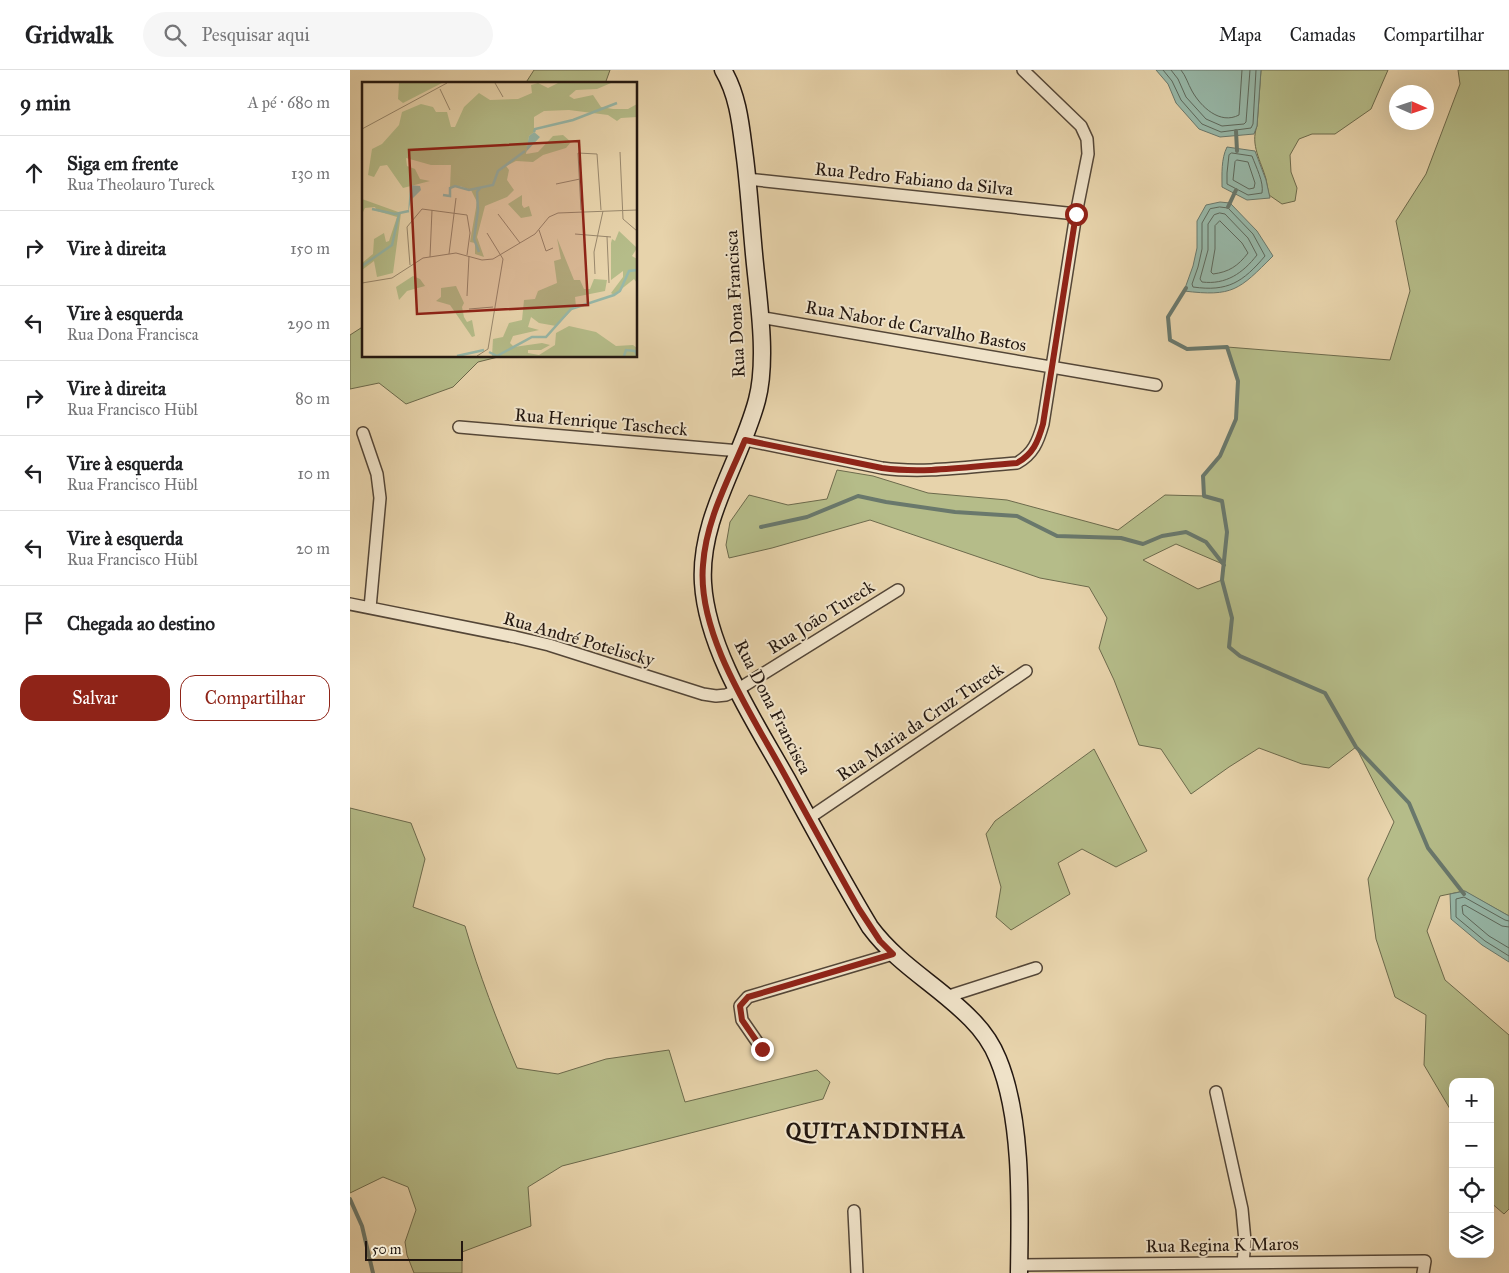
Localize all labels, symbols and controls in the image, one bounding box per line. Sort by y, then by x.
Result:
search box [143,12,493,57]
text: Gridwalk [25,20,113,50]
icon: search [161,21,189,49]
text: Pesquisar aqui [201,23,310,46]
text: Mapa [1219,24,1262,46]
text: Camadas [1290,24,1356,46]
text: Compartilhar [1384,24,1484,46]
inset map [362,82,638,358]
north arrow [1389,85,1434,130]
text: 9 min [20,90,71,116]
text: A pé · 680 m [248,93,330,112]
text: Siga em frente [67,152,178,175]
street label: Rua Pedro Fabiano da Silva [814,158,1015,200]
icon: ahead [20,159,48,187]
text: 130 m [291,164,330,183]
text: Rua Theolauro Tureck [67,175,215,194]
route start [1065,203,1088,226]
street label: Rua Dona Francisca [720,229,750,378]
icon: right [20,234,48,262]
text: Vire à direita [67,237,166,260]
text: 150 m [290,239,330,258]
street label: Rua Nabor de Carvalho Bastos [804,296,1028,356]
text: Vire à esquerda [67,302,183,325]
icon: left [20,309,48,337]
text: 290 m [287,314,330,333]
text: Rua Dona Francisca [67,325,199,344]
text: Vire à direita [67,377,166,400]
icon: right [20,384,48,412]
text: 80 m [295,389,330,408]
text: Rua Francisco Hübl [67,400,198,419]
street label: Rua Henrique Tascheck [513,403,689,442]
text: Vire à esquerda [67,452,183,475]
icon: left [20,459,48,487]
text: 10 m [298,464,330,483]
text: Rua Francisco Hübl [67,475,198,494]
text: Vire à esquerda [67,527,183,550]
icon: left [20,534,48,562]
text: 20 m [296,539,330,558]
text: Rua Francisco Hübl [67,550,198,569]
street label: Rua João Tureck [763,575,880,660]
street label: Rua André Poteliscky [501,607,658,671]
icon: arrive [20,609,48,637]
text: Chegada ao destino [67,612,215,635]
street label: Rua Dona Francisca [730,636,817,778]
street label: Rua Maria da Cruz Tureck [833,658,1008,786]
button: Salvar [20,675,170,721]
button: Compartilhar [180,675,330,721]
route end [751,1038,774,1061]
map controls [1449,1078,1494,1258]
button: + [1449,1078,1494,1123]
district label: QUITANDINHA [786,1117,966,1144]
button: − [1449,1123,1494,1168]
button: locate [1449,1168,1494,1213]
button: layers [1449,1213,1494,1258]
street label: Rua Regina K Maros [1145,1233,1299,1258]
scale bar [365,1238,462,1261]
text: 50 m [372,1241,401,1258]

